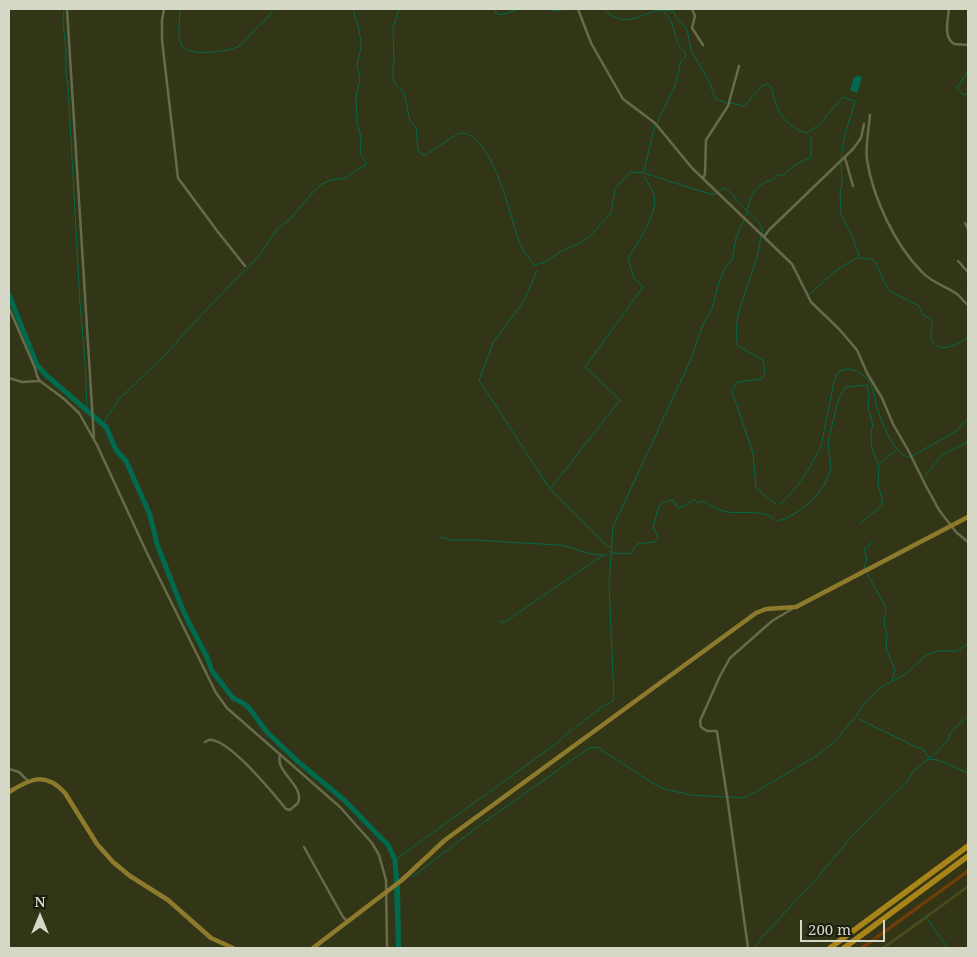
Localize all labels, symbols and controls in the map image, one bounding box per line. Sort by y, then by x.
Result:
north arrow [15,892,65,942]
text: N [34,892,46,911]
scale bar [802,910,887,942]
text: 200 m [808,919,851,939]

